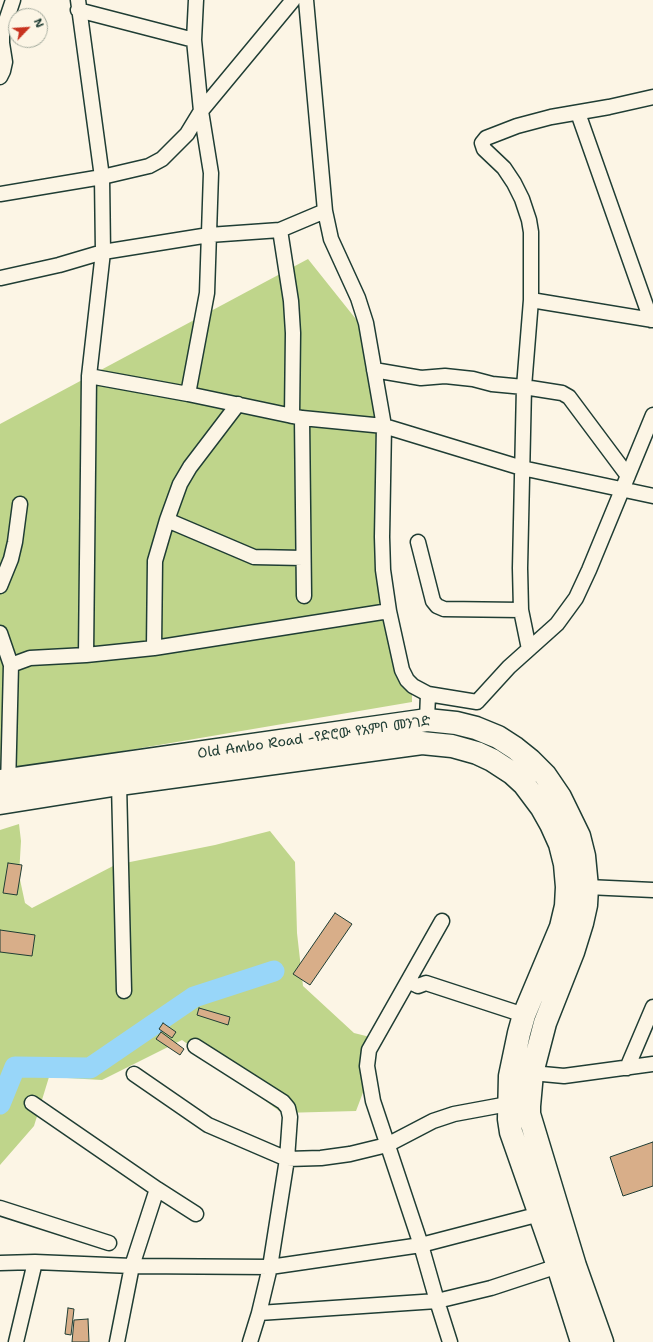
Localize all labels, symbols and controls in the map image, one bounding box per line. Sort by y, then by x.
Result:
north arrow [8,8,48,48]
text: N [30,16,47,30]
street label: Old Ambo Road -የድሮው የአምቦ መንገድ [196,713,432,763]

